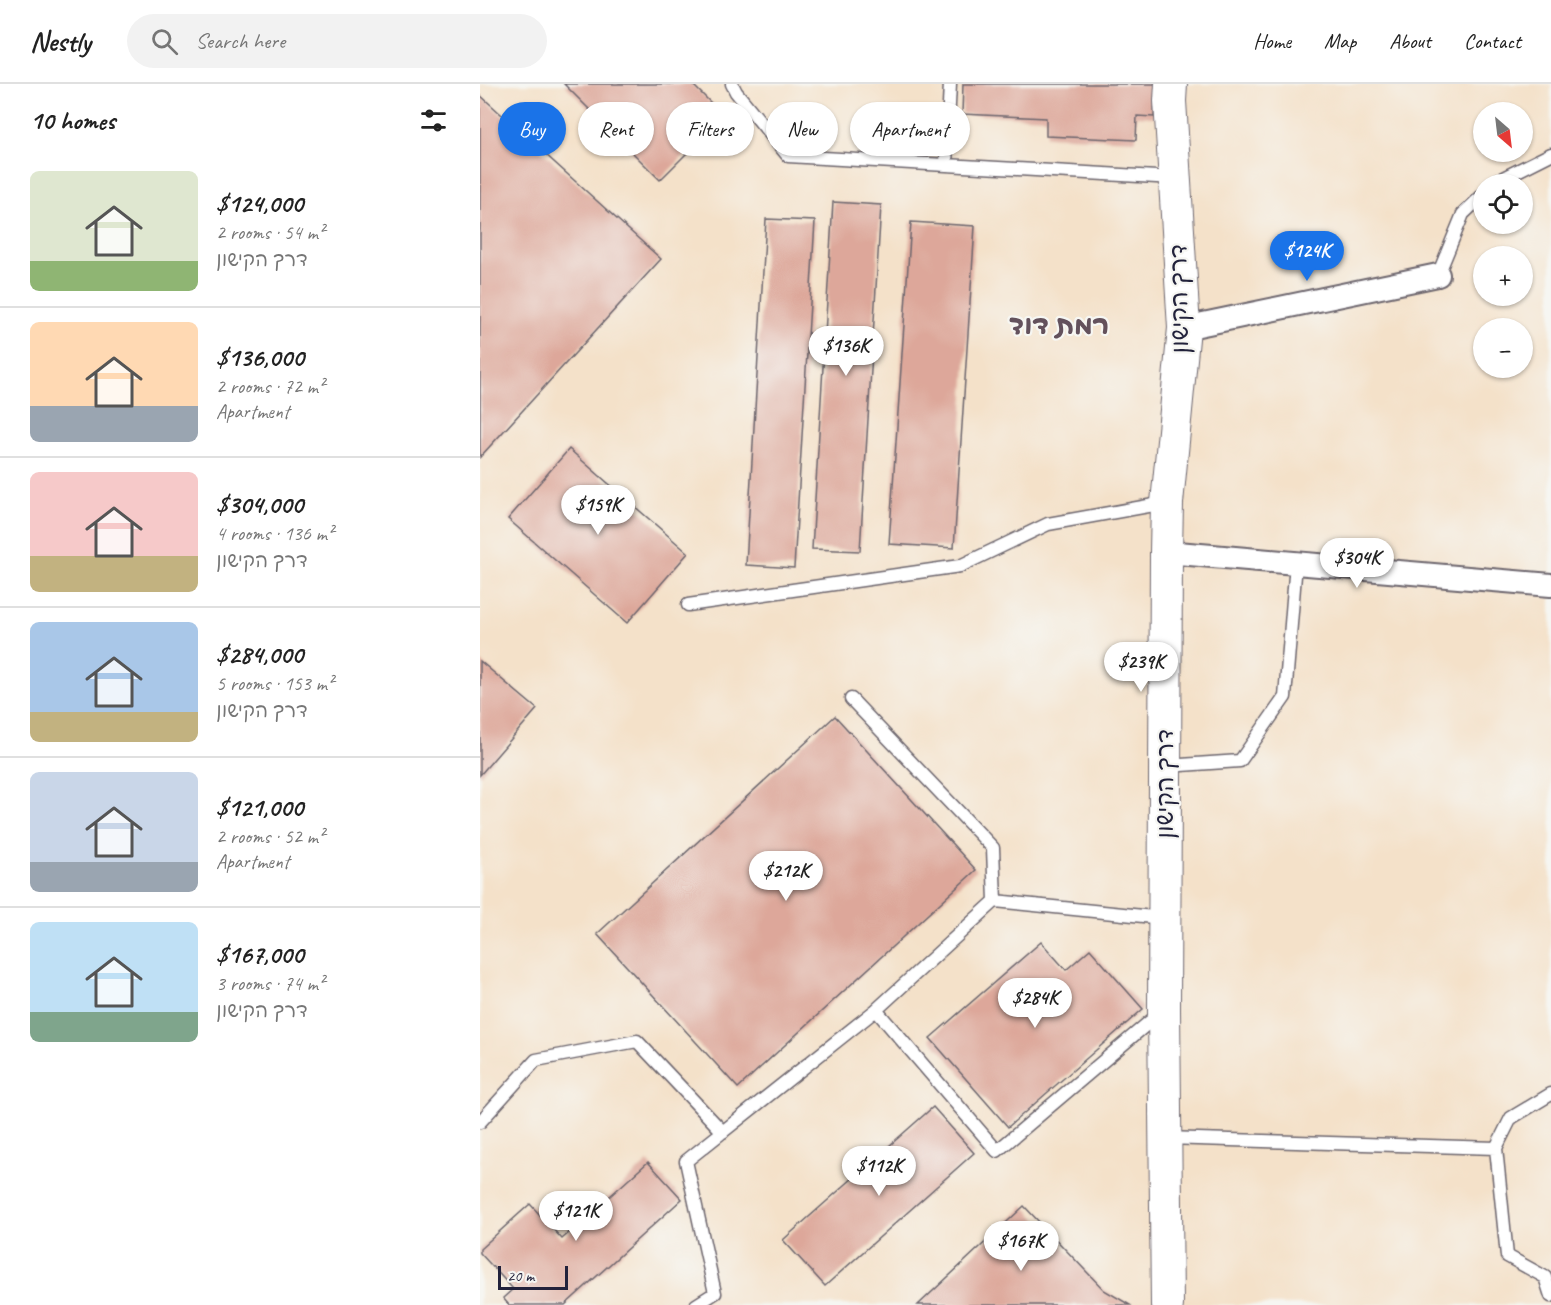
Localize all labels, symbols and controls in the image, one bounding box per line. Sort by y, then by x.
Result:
search box [127,14,547,68]
text: Nestly [30,24,91,59]
icon: search [148,25,181,58]
text: Search here [196,27,285,55]
text: Home [1253,28,1291,54]
text: Map [1324,28,1356,54]
text: About [1389,28,1431,54]
text: Contact [1464,28,1521,54]
chip: Buy [498,102,566,156]
chip: Rent [578,102,654,156]
chip: Filters [666,102,754,156]
chip: New [766,102,838,156]
chip: Apartment [850,102,970,156]
north arrow [1473,102,1533,162]
map controls [1473,102,1533,378]
text: 10 homes [30,104,115,137]
icon: filters [417,104,450,137]
button: locate [1473,174,1533,234]
text: $124,000 [216,187,303,220]
icon: home [78,195,150,267]
text: 2 rooms · 54 m² [216,220,324,245]
pin: $124K [1265,231,1349,282]
text: $124K [1284,238,1330,263]
street label: דרך הקישון [1163,244,1195,354]
button: + [1473,246,1533,306]
text: דרך הקישון [216,247,308,272]
district label: רמת דוד [1009,308,1109,342]
button: − [1473,318,1533,378]
pin: $136K [804,326,888,377]
text: $136K [823,333,869,358]
text: $136,000 [216,341,304,374]
icon: home [78,346,150,418]
text: 2 rooms · 72 m² [216,374,324,399]
text: Apartment [216,399,289,424]
pin: $159K [556,485,640,536]
text: $304,000 [216,488,303,521]
text: $159K [575,492,621,517]
icon: home [78,496,150,568]
text: 4 rooms · 136 m² [216,521,333,546]
pin: $304K [1315,538,1399,589]
text: $304K [1334,545,1380,570]
text: דרך הקישון [216,548,308,573]
text: $284,000 [216,638,303,671]
pin: $239K [1099,642,1183,693]
icon: home [78,646,150,718]
text: $239K [1118,649,1164,674]
text: 5 rooms · 153 m² [216,671,333,696]
text: דרך הקישון [216,698,308,723]
street label: דרך הקישון [1150,729,1180,839]
text: $121,000 [216,791,303,824]
icon: home [78,796,150,868]
text: 2 rooms · 52 m² [216,824,324,849]
text: Apartment [216,849,289,874]
pin: $212K [744,851,828,902]
text: $212K [763,858,809,883]
text: $167,000 [216,938,304,971]
icon: home [78,946,150,1018]
text: 3 rooms · 74 m² [216,971,324,996]
pin: $284K [993,978,1077,1029]
text: $284K [1012,985,1058,1010]
text: דרך הקישון [216,998,308,1023]
pin: $112K [837,1146,921,1197]
text: $112K [856,1153,902,1178]
pin: $121K [534,1191,618,1242]
text: $121K [553,1198,599,1223]
pin: $167K [979,1221,1063,1272]
text: $167K [998,1228,1044,1253]
scale bar [498,1263,568,1290]
text: 20 m [507,1266,534,1286]

